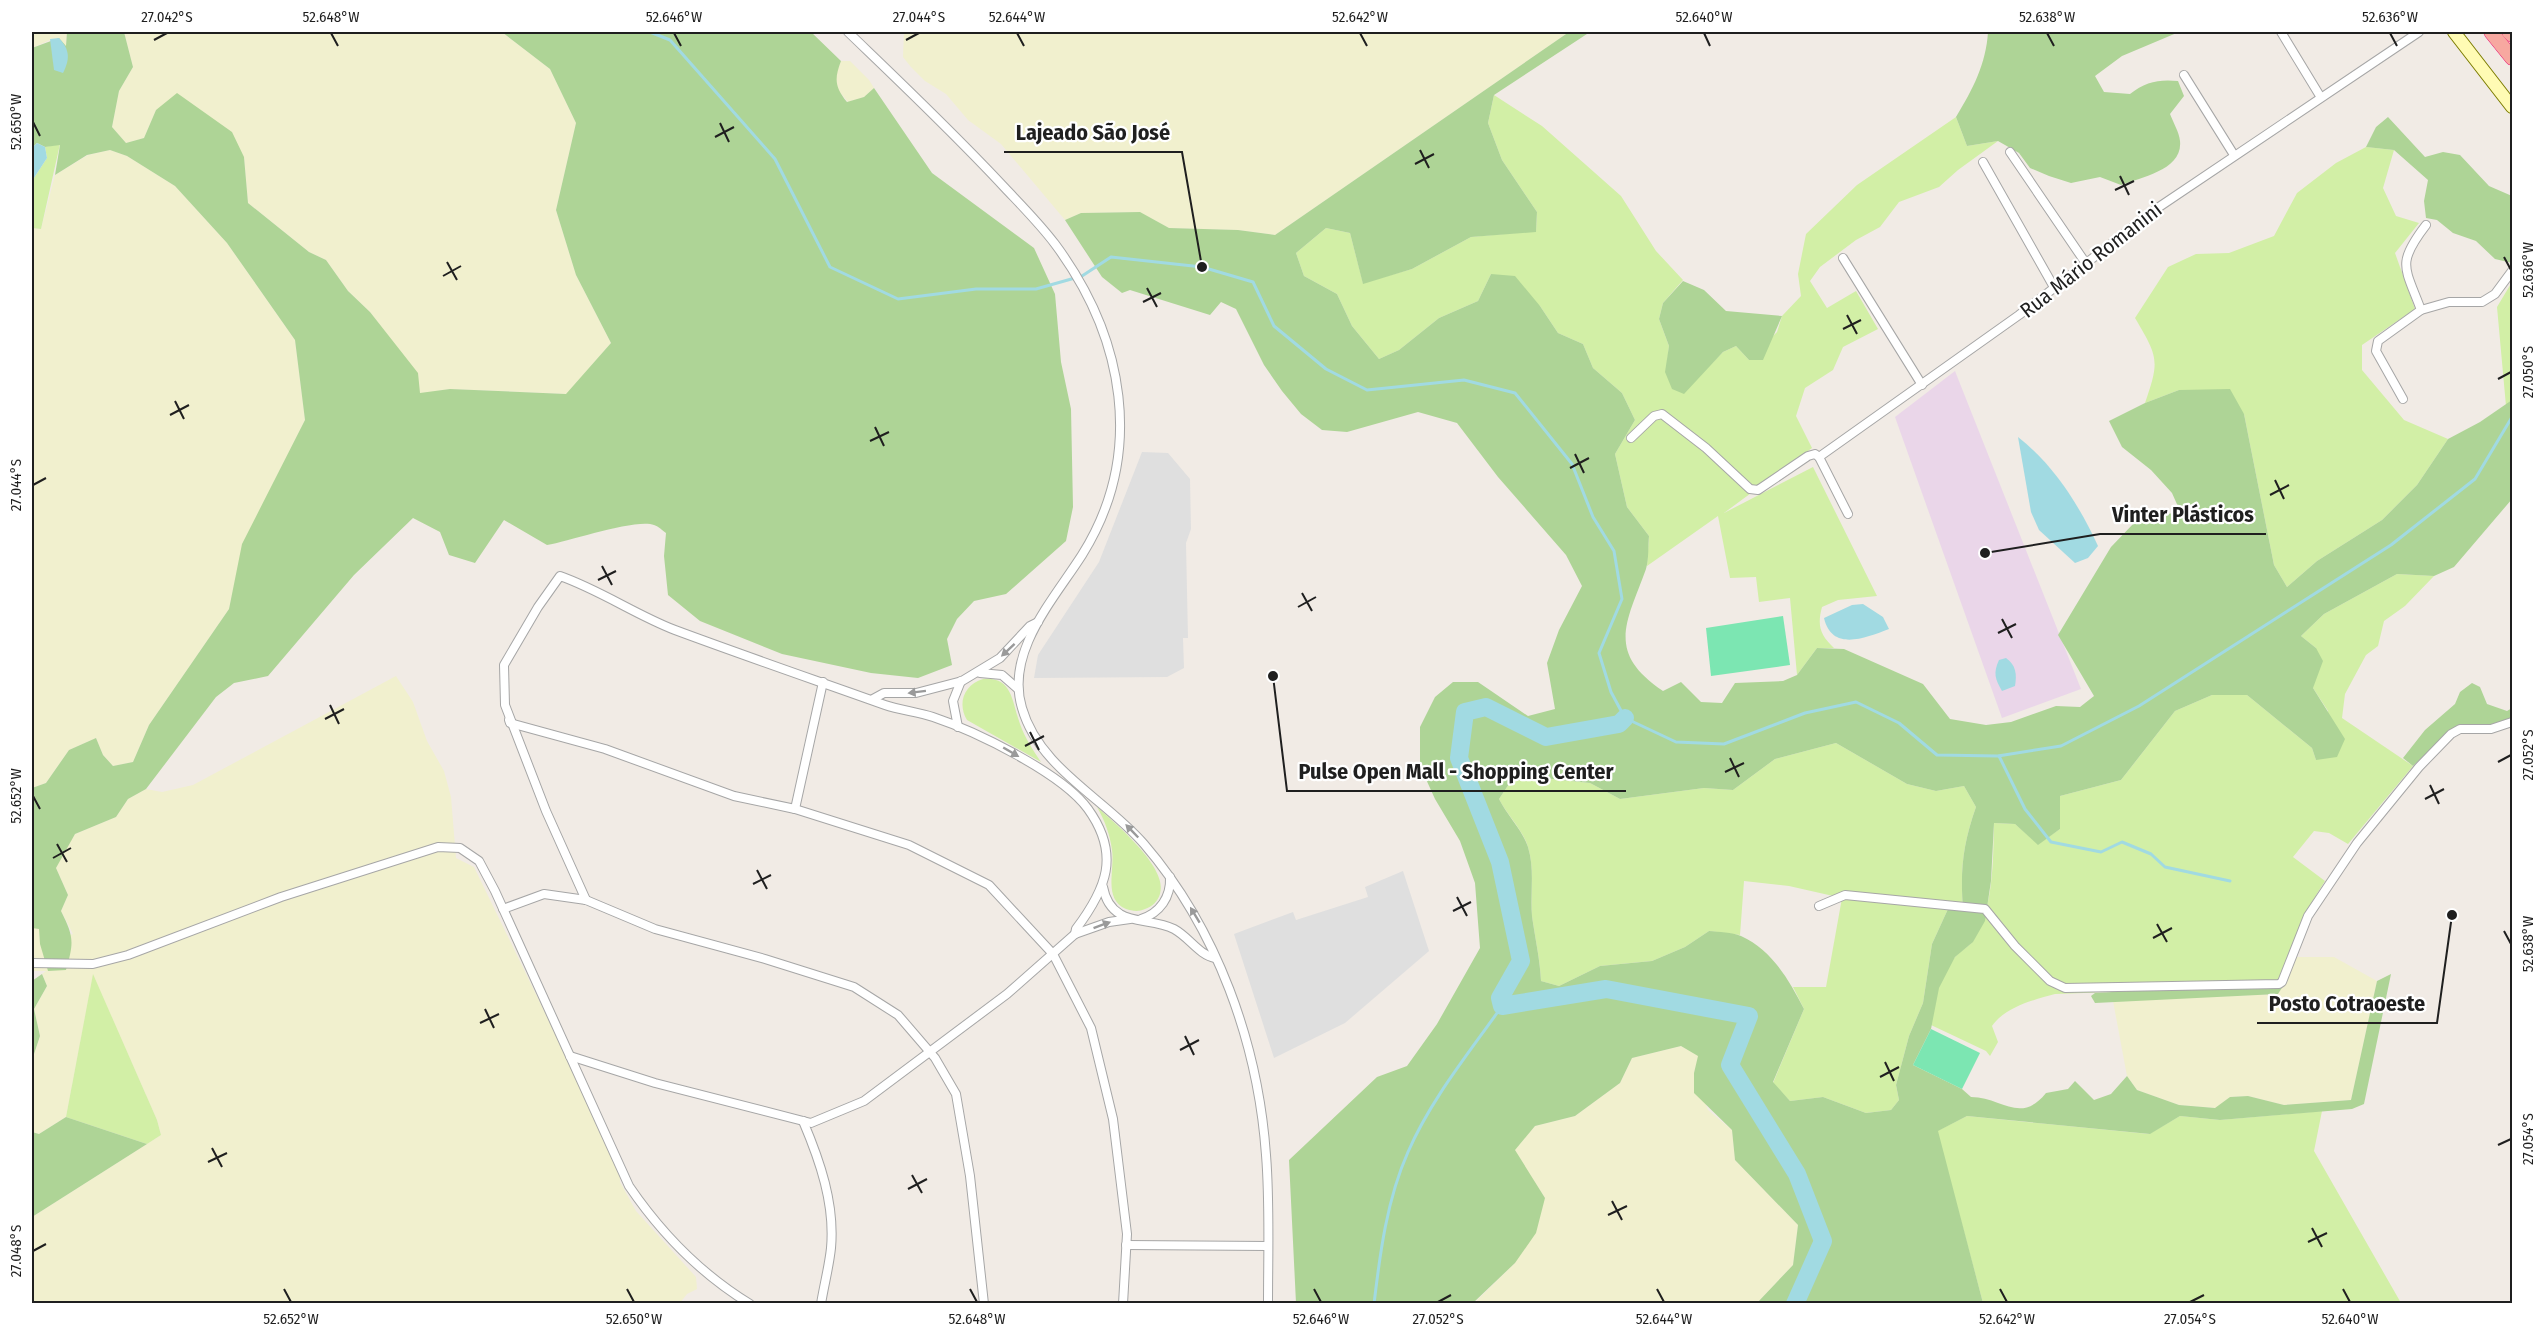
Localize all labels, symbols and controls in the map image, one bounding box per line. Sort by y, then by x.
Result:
text: 27.042°S [141,8,193,26]
text: 52.648°W [303,8,359,26]
text: 52.646°W [646,8,702,26]
text: 27.044°S [893,8,945,26]
text: 52.644°W [989,8,1045,26]
text: 52.642°W [1332,8,1388,26]
text: 52.640°W [1675,8,1733,26]
text: 52.638°W [2019,8,2075,26]
text: 52.636°W [2362,8,2418,26]
text: 52.650°W [7,94,25,150]
callout: Lajeado São José [1004,112,1182,152]
text: Lajeado São José [1016,119,1170,146]
street label: Rua Mário Romanini [2015,197,2167,323]
text: 52.636°W [2519,242,2537,298]
text: 27.050°S [2519,346,2537,398]
text: 27.044°S [7,459,25,511]
callout: Vinter Plásticos [2100,494,2266,534]
text: Vinter Plásticos [2111,501,2254,528]
one-way arrow [1001,643,1016,657]
one-way arrow [908,687,927,697]
text: 27.052°S [2519,729,2537,781]
one-way arrow [1002,747,1019,757]
callout: Pulse Open Mall - Shopping Center [1287,751,1626,791]
text: Pulse Open Mall - Shopping Center [1299,758,1614,785]
text: 52.652°W [7,768,25,824]
one-way arrow [1125,823,1139,838]
one-way arrow [1191,907,1201,924]
text: 52.638°W [2519,916,2537,972]
one-way arrow [1093,919,1111,929]
callout: Posto Cotraoeste [2257,983,2437,1023]
text: Posto Cotraoeste [2269,990,2425,1017]
text: 27.054°S [2519,1113,2537,1165]
text: 27.048°S [7,1225,25,1277]
text: 52.652°W [263,1310,319,1328]
text: 52.650°W [606,1310,662,1328]
text: 52.648°W [949,1310,1005,1328]
text: 52.646°W [1293,1310,1349,1328]
text: 27.052°S [1412,1310,1464,1328]
text: 52.644°W [1636,1310,1692,1328]
text: 52.642°W [1979,1310,2035,1328]
text: 27.054°S [2164,1310,2216,1328]
text: 52.640°W [2321,1310,2379,1328]

